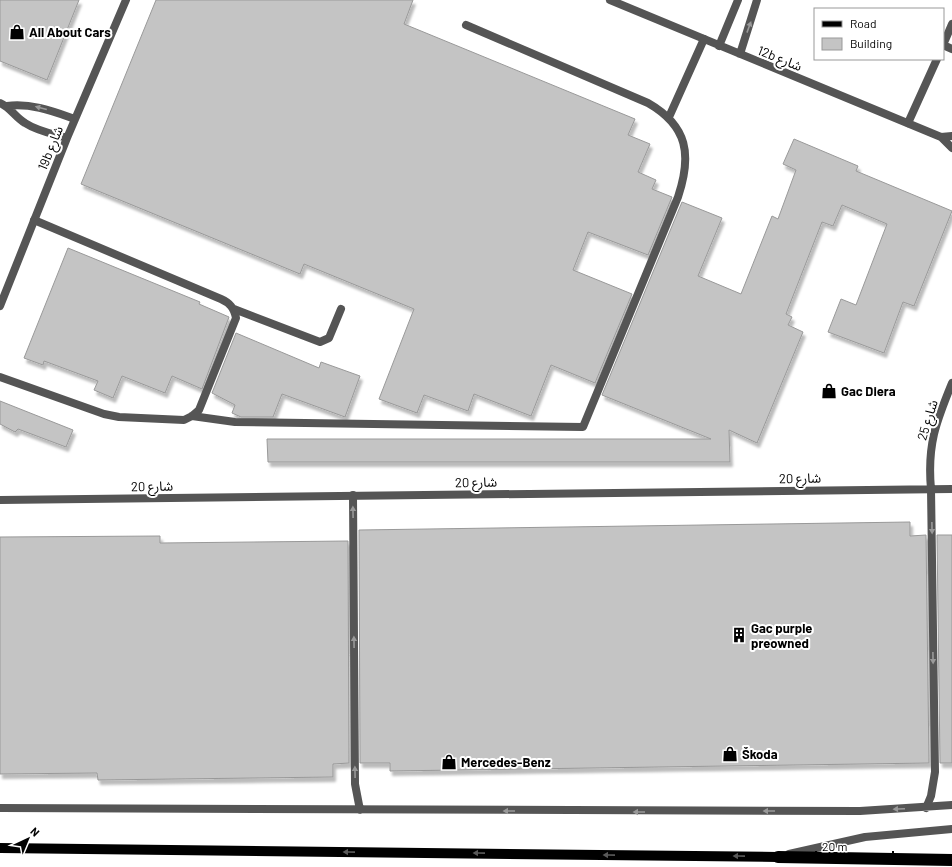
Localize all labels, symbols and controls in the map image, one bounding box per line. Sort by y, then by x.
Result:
legend [814,8,944,60]
text: Road [850,16,877,30]
one-way arrow [747,21,753,33]
shop icon: All About Cars [8,23,26,41]
place label: All About Cars [29,24,111,40]
text: Building [850,36,892,50]
street label: 12b شارع [754,42,805,77]
one-way arrow [35,105,47,111]
street label: 19b شارع [34,124,69,174]
shop icon: Gac Diera [820,382,838,400]
place label: Gac Diera [841,383,896,399]
street label: شارع 25 [913,398,944,443]
street label: شارع 20 [779,470,821,489]
street label: شارع 20 [455,474,497,493]
street label: شارع 20 [131,478,173,497]
one-way arrow [350,505,356,518]
one-way arrow [929,522,935,535]
place label: Gac purple preowned [751,620,812,651]
building icon: Gac purple preowned [730,626,748,644]
one-way arrow [351,635,357,648]
one-way arrow [930,652,936,665]
shop icon: Škoda [721,745,739,763]
place label: Škoda [742,746,778,762]
shop icon: Mercedes-Benz [440,753,458,771]
place label: Mercedes-Benz [461,754,551,770]
one-way arrow [352,765,358,778]
one-way arrow [893,806,905,813]
one-way arrow [502,808,515,814]
one-way arrow [762,808,775,814]
one-way arrow [632,809,645,815]
north arrow [8,819,48,859]
text: N [28,824,42,839]
scale bar [816,833,893,859]
text: 20 m [822,839,848,853]
one-way arrow [342,849,355,855]
one-way arrow [472,850,485,856]
one-way arrow [602,852,615,858]
one-way arrow [732,853,745,859]

